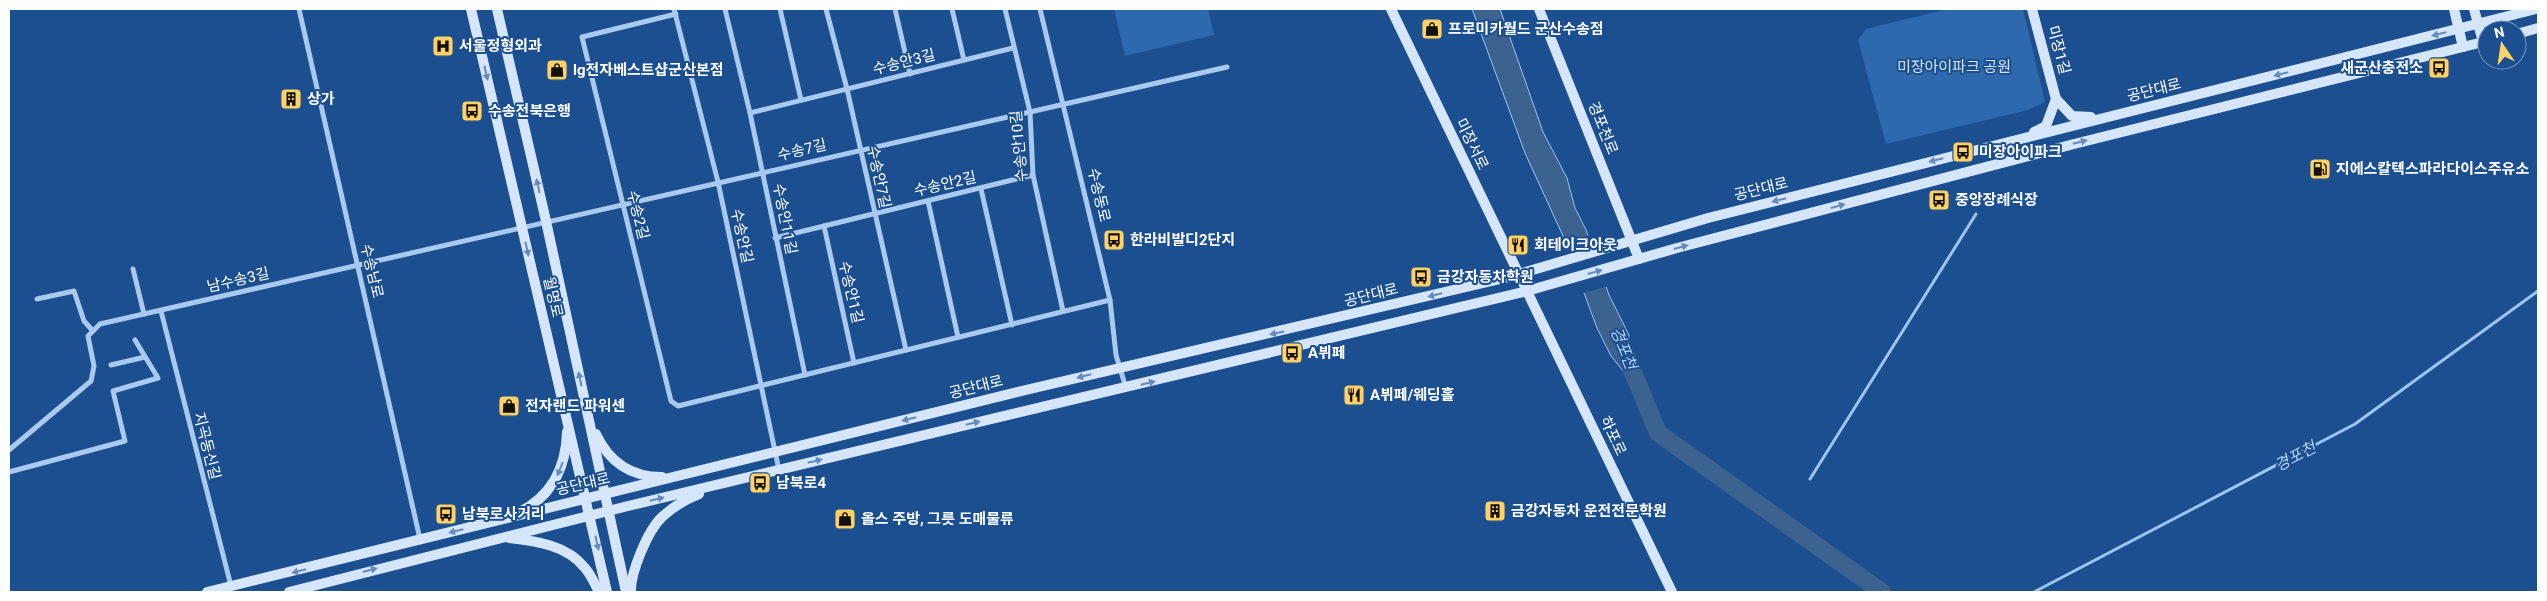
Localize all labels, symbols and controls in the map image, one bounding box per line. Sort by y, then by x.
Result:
shop icon: 프로미카월드 군산수송점 [1420,17,1444,41]
place label: 프로미카월드 군산수송점 [1448,20,1604,38]
north arrow [2477,20,2527,70]
text: N [2492,23,2506,41]
street label: 미장1길 [2044,24,2074,76]
one-way arrow [2431,31,2446,39]
hospital icon: 서울정형외과 [431,34,455,58]
place label: 서울정형외과 [459,37,542,55]
street label: 수송안3길 [871,46,937,78]
bus stop icon: 새군산충전소 [2427,56,2451,80]
shop icon: lg전자베스트샵군산본점 [545,58,569,82]
park label: 미장아이파크 공원 [1897,58,2011,76]
place label: 새군산충전소 [2340,59,2423,77]
place label: lg전자베스트샵군산본점 [573,61,724,79]
one-way arrow [482,66,490,81]
one-way arrow [2273,70,2288,78]
street label: 공단대로 [2125,75,2183,105]
building icon: 상가 [279,87,303,111]
place label: 상가 [307,90,335,108]
bus stop icon: 수송전북은행 [460,99,484,123]
street label: 경포천로 [1584,99,1622,157]
place label: 수송전북은행 [488,102,571,120]
street label: 수송안10길 [1007,109,1031,183]
street label: 미장서로 [1452,115,1492,173]
street label: 수송7길 [776,136,828,164]
one-way arrow [2073,138,2088,146]
bus stop icon: 미장아이파크 [1951,140,1975,164]
place label: 미장아이파크 [1979,143,2062,161]
street label: 수송안7길 [864,144,894,210]
one-way arrow [1929,156,1944,164]
fuel station icon: 지에스칼텍스파라다이스주유소 [2308,157,2332,181]
place label: 지에스칼텍스파라다이스주유소 [2336,160,2529,178]
street label: 수송동로 [1084,166,1114,224]
street label: 수송안2길 [912,168,978,200]
street label: 공단대로 [1732,174,1790,204]
one-way arrow [534,178,542,193]
street label: 수송안11길 [769,182,801,256]
bus stop icon: 중앙장례식장 [1927,188,1951,212]
street label: 수송2길 [623,189,653,241]
place label: 중앙장례식장 [1955,191,2038,209]
one-way arrow [1771,196,1786,204]
one-way arrow [1831,201,1846,209]
street label: 수송안길 [727,207,757,265]
bus stop icon: 한라비발디2단지 [1102,228,1126,252]
place label: 한라비발디2단지 [1130,231,1235,249]
restaurant icon: 회테이크아웃 [1506,233,1530,257]
place label: 회테이크아웃 [1534,236,1617,254]
one-way arrow [523,241,531,256]
street label: 수송남로 [357,242,387,300]
one-way arrow [1674,243,1689,251]
street label: 수송안1길 [835,259,867,325]
street label: 남수송3길 [205,264,271,296]
bus stop icon: 금강자동차학원 [1409,265,1433,289]
one-way arrow [1588,267,1603,275]
place label: 금강자동차학원 [1437,268,1534,286]
street label: 월명로 [540,275,566,319]
street label: 공단대로 [1342,280,1400,310]
one-way arrow [1427,291,1442,299]
water label: 경포천 [1606,324,1641,374]
one-way arrow [1269,329,1284,337]
bus stop icon: A뷔페 [1280,341,1304,365]
place label: A뷔페 [1308,344,1346,362]
one-way arrow [576,371,584,386]
street label: 공단대로 [947,372,1005,402]
one-way arrow [1076,372,1091,380]
one-way arrow [1141,378,1156,386]
restaurant icon: A뷔페/웨딩홀 [1342,383,1366,407]
place label: A뷔페/웨딩홀 [1370,386,1455,404]
shop icon: 전자랜드 파워센 [497,394,521,418]
place label: 전자랜드 파워센 [525,397,625,415]
street label: 지곡동신길 [190,410,224,482]
street label: 하포로 [1596,413,1630,459]
one-way arrow [902,415,917,423]
one-way arrow [965,419,980,427]
water label: 경포천 [2271,437,2321,475]
one-way arrow [807,457,822,465]
one-way arrow [556,462,564,476]
street label: 공단대로 [554,469,612,499]
bus stop icon: 남북로4 [748,471,772,495]
place label: 남북로4 [776,474,826,492]
one-way arrow [649,495,664,503]
building icon: 금강자동차 운전전문학원 [1483,499,1507,523]
bus stop icon: 남북로사거리 [434,502,458,526]
place label: 금강자동차 운전전문학원 [1511,502,1667,520]
place label: 남북로사거리 [462,505,545,523]
shop icon: 올스 주방, 그릇 도매물류 [833,507,857,531]
place label: 올스 주방, 그릇 도매물류 [861,510,1014,528]
one-way arrow [449,527,464,535]
one-way arrow [593,535,601,550]
one-way arrow [362,566,377,574]
one-way arrow [291,567,306,575]

